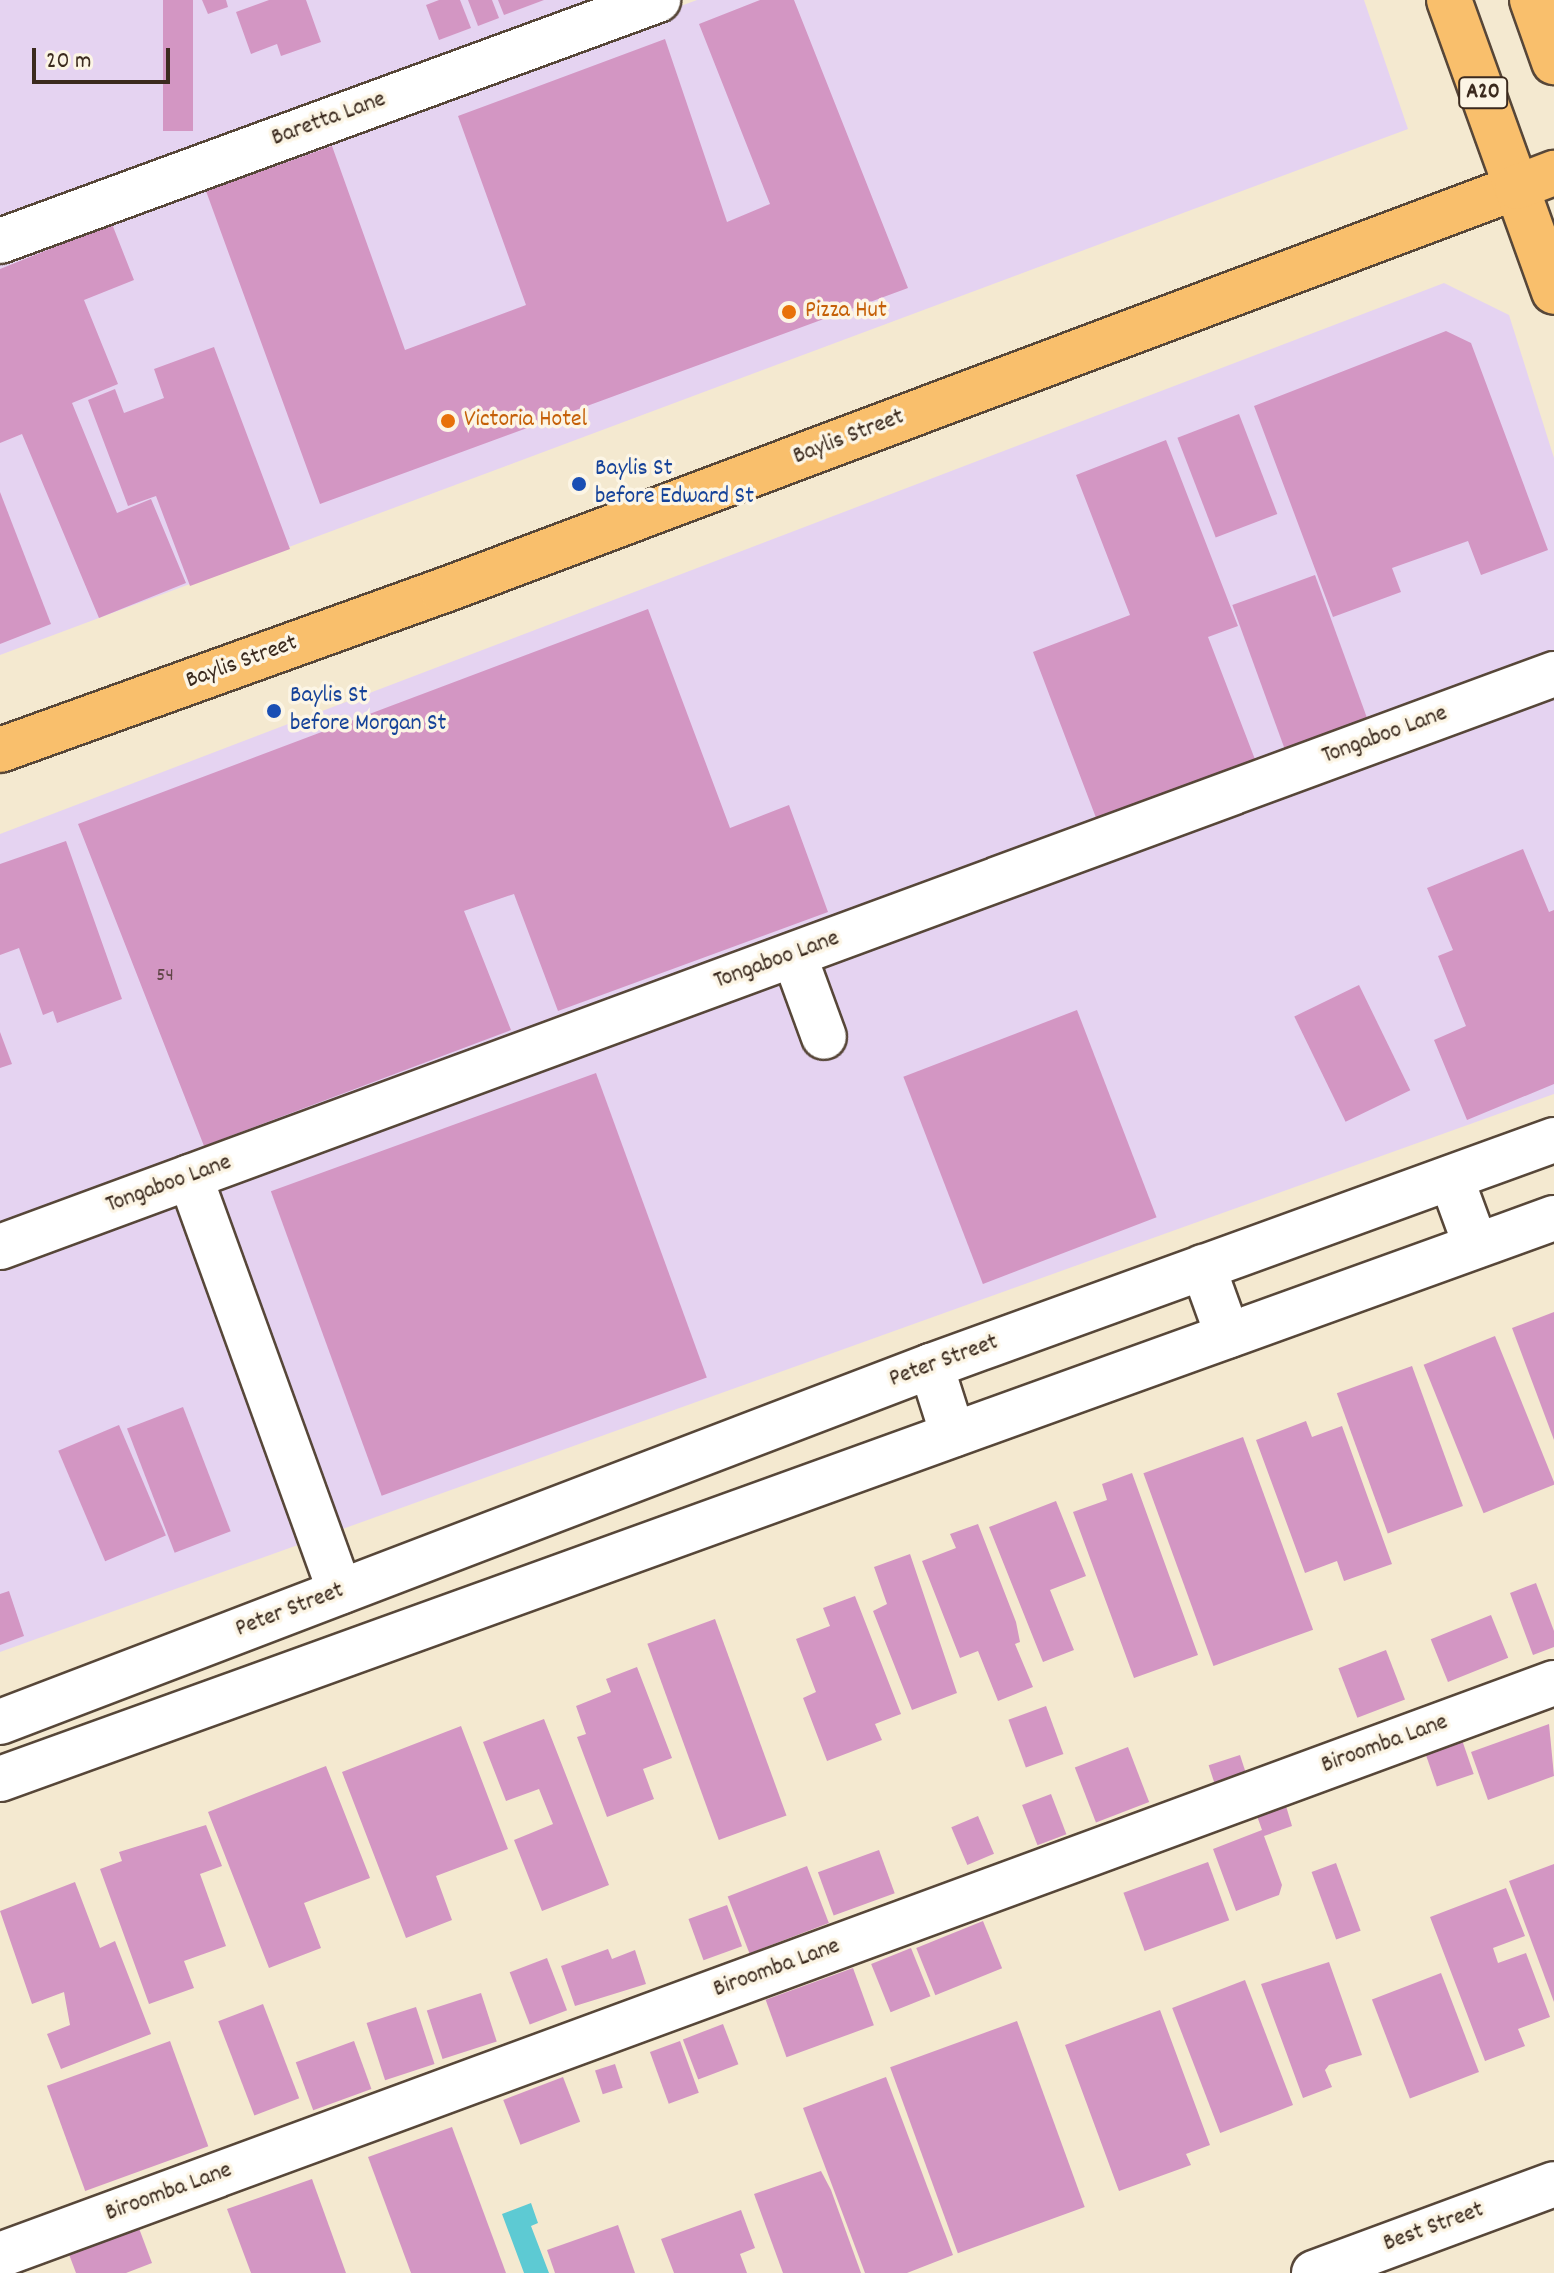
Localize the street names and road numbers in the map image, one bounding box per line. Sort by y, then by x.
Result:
road number: A20 [1457,75,1509,111]
street label: Baretta Lane [268,86,390,154]
street label: Baylis Street [790,404,908,472]
street label: Baylis Street [182,630,302,696]
street label: Tongaboo Lane [1319,700,1451,772]
street label: Tongaboo Lane [711,925,843,997]
street label: Tongaboo Lane [103,1149,235,1221]
street label: Peter Street [886,1329,1002,1395]
street label: Peter Street [232,1577,348,1645]
street label: Biroomba Lane [1318,1709,1452,1781]
street label: Biroomba Lane [710,1933,844,2005]
street label: Biroomba Lane [102,2157,236,2229]
street label: Best Street [1380,2197,1488,2259]

